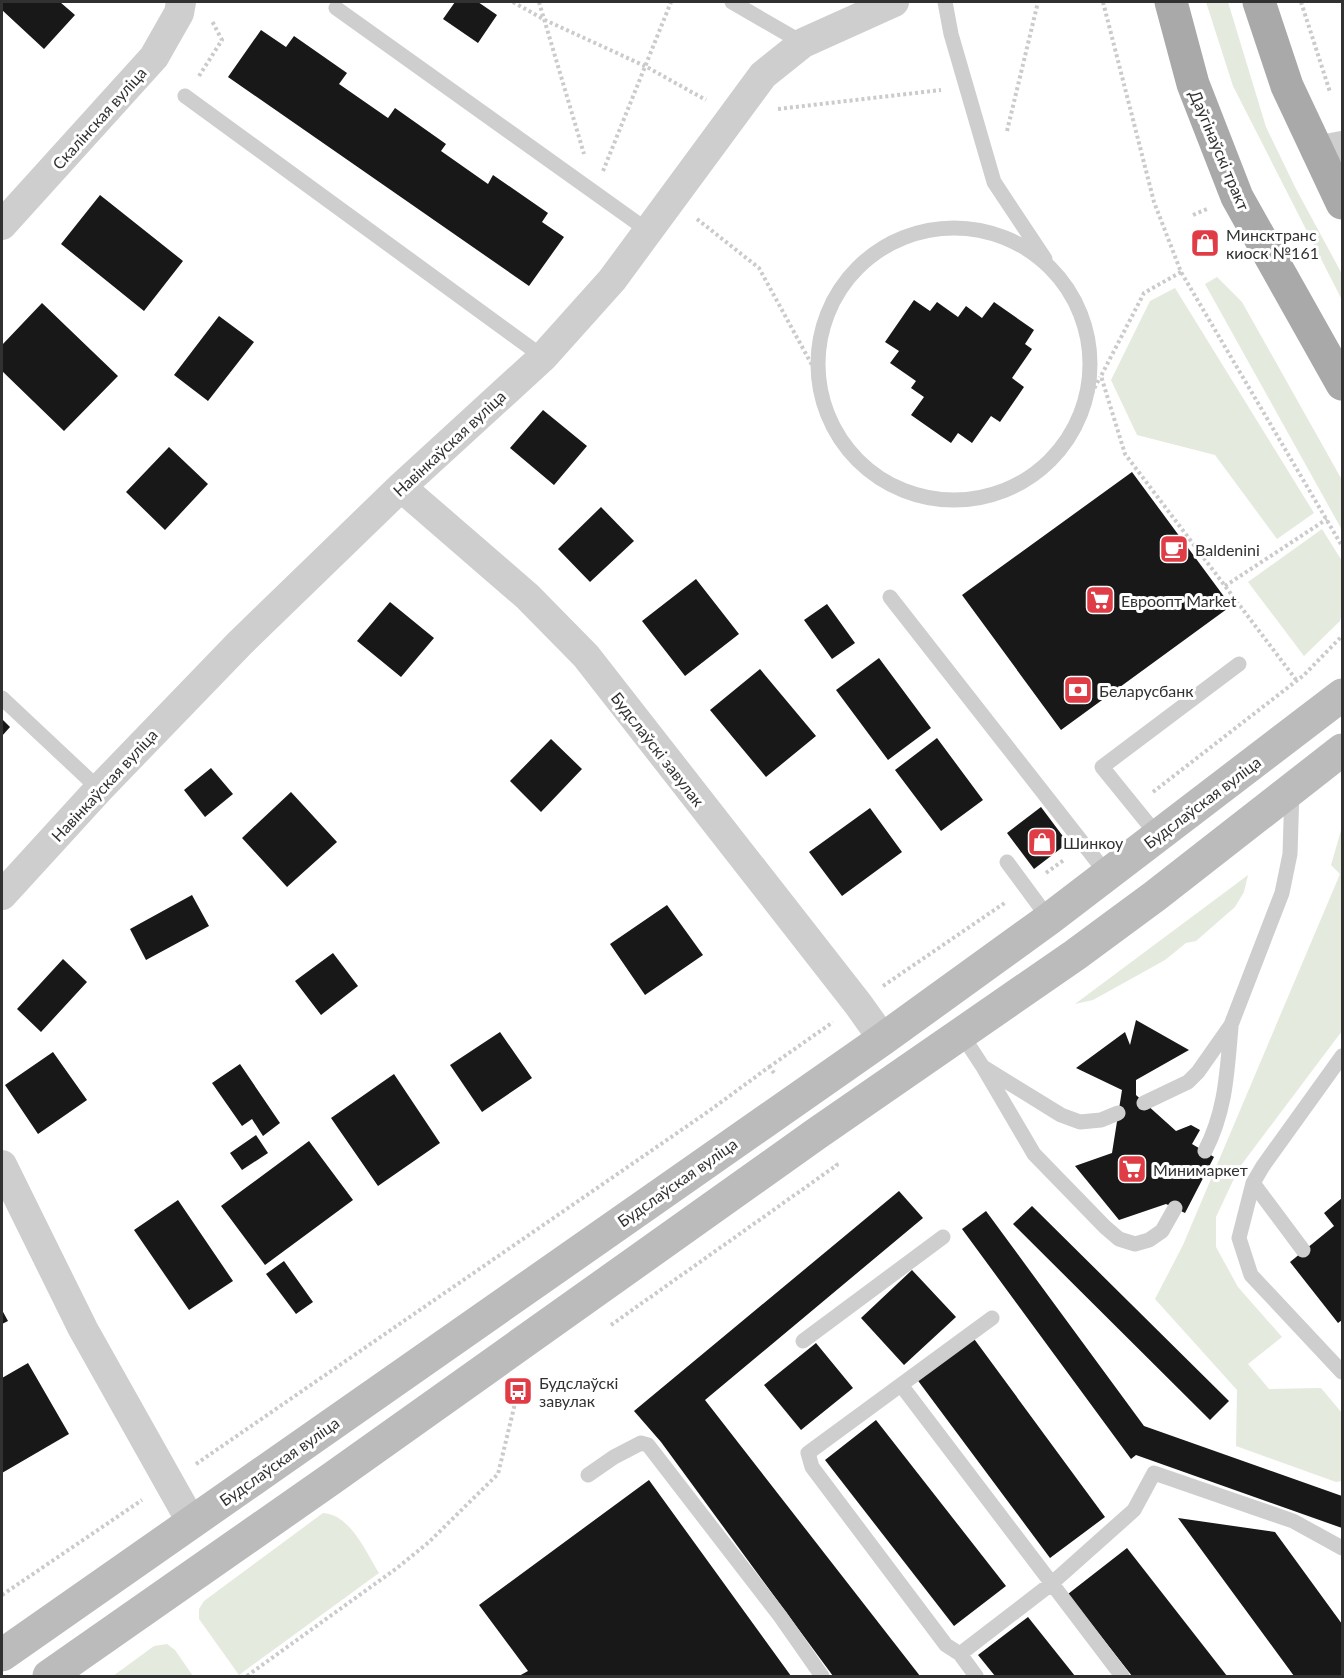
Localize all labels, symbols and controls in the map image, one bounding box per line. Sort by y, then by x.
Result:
street label: Скалінская вуліца [48,63,150,173]
street label: Даўгінаўскі тракт [1186,87,1254,213]
place label: Минсктранс киоск №161 [1226,225,1319,262]
shop icon: Минсктранс киоск №161 [1189,227,1221,259]
street label: Навінкаўская вуліца [389,386,509,500]
cafe icon: Baldenini [1158,533,1190,565]
place label: Baldenini [1195,540,1260,559]
supermarket icon: Евроопт Market [1084,584,1116,616]
place label: Евроопт Market [1121,591,1237,610]
bank icon: Беларусбанк [1062,674,1094,706]
place label: Беларусбанк [1099,681,1194,700]
street label: Будслаўскі завулак [608,688,709,810]
street label: Навінкаўская вуліца [47,725,161,845]
street label: Будслаўская вуліца [1140,752,1264,852]
shop icon: Шинкоу [1026,826,1058,858]
place label: Шинкоу [1063,833,1124,852]
street label: Будслаўская вуліца [614,1134,740,1230]
supermarket icon: Минимаркет [1116,1153,1148,1185]
place label: Минимаркет [1153,1160,1248,1179]
place label: Будслаўскі завулак [539,1373,618,1410]
bus stop icon: Будслаўскі завулак [502,1375,534,1407]
street label: Будслаўская вуліца [216,1413,342,1509]

